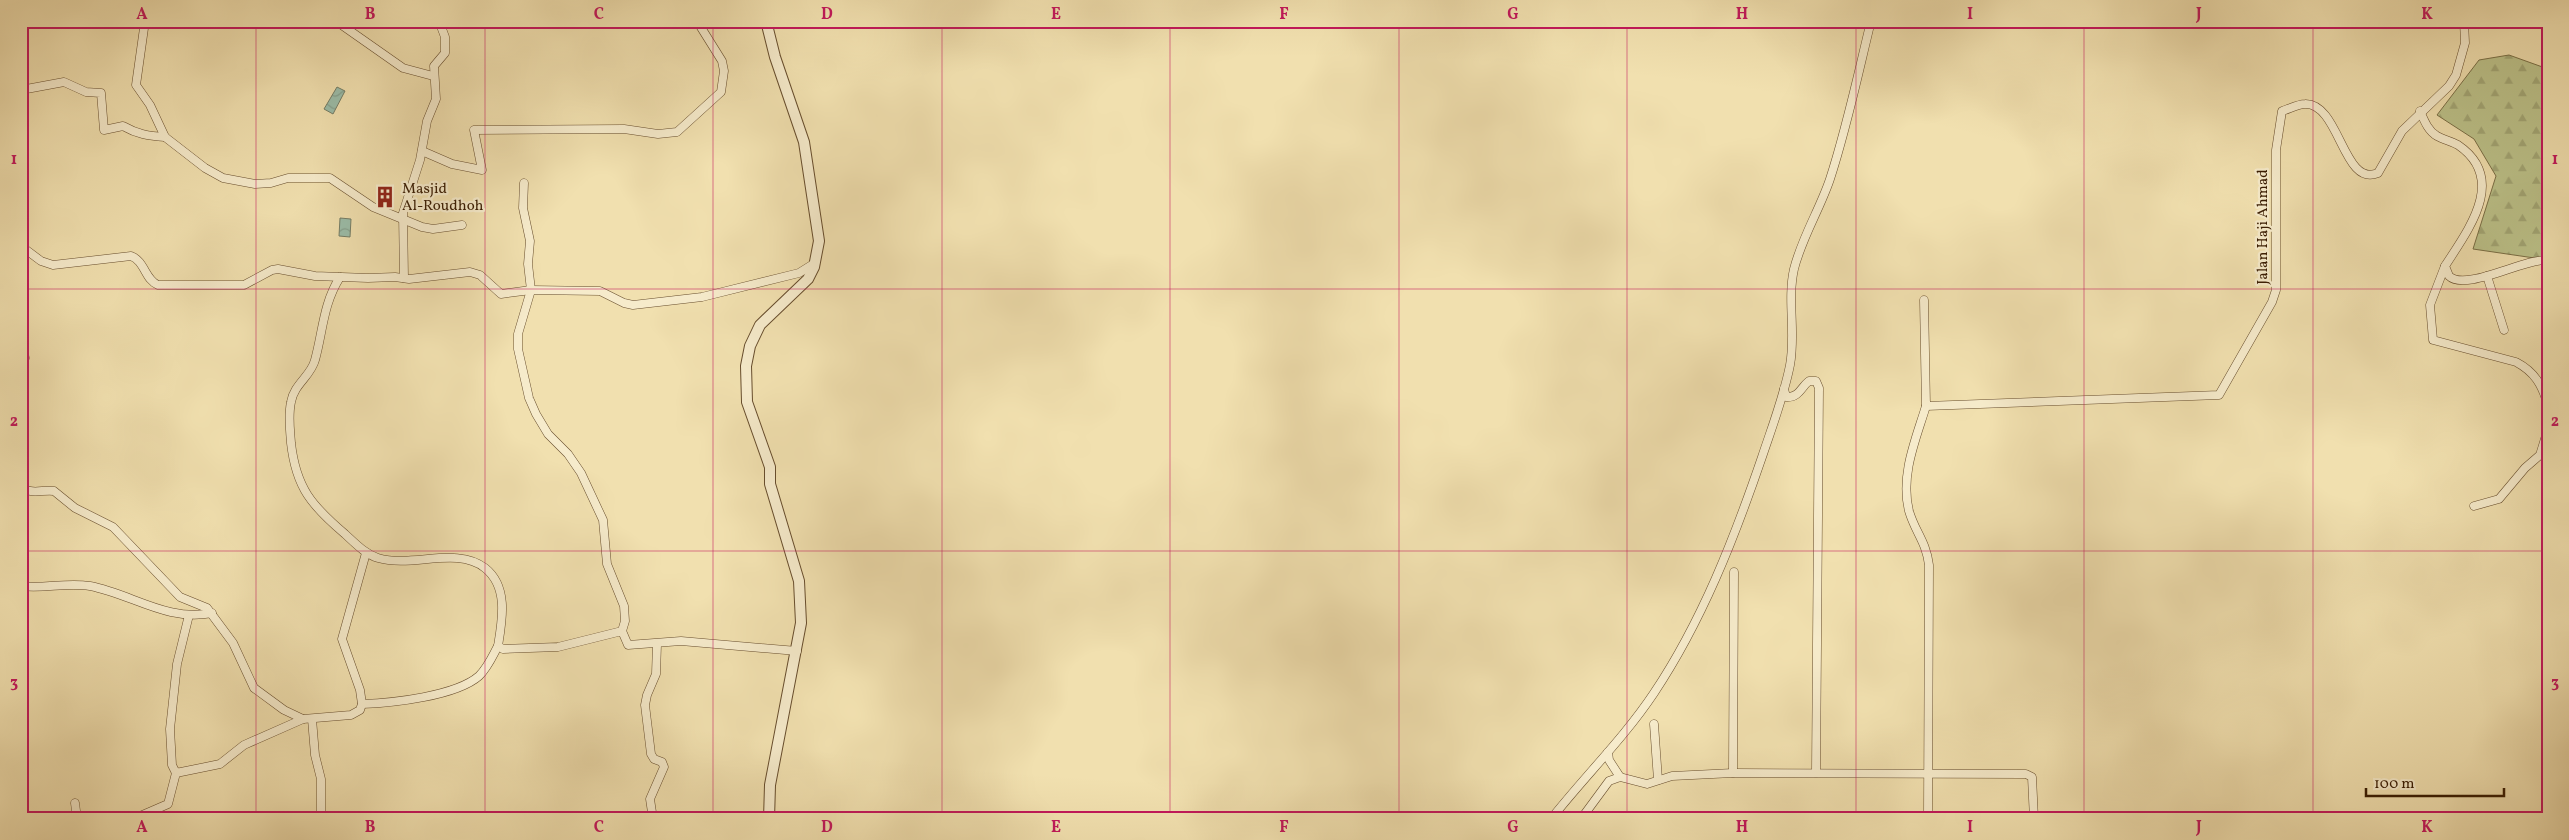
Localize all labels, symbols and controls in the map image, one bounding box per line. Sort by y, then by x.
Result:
text: A [136,4,148,26]
text: B [365,4,376,26]
text: C [594,4,604,26]
text: D [821,4,833,26]
text: E [1051,4,1061,26]
text: F [1279,4,1289,26]
text: G [1507,4,1519,26]
text: H [1736,4,1748,26]
text: I [1967,4,1973,26]
text: J [2195,4,2202,26]
text: K [2421,4,2433,26]
text: 1 [11,149,17,171]
text: 1 [2552,149,2558,171]
street label: Jalan Haji Ahmad [2253,169,2274,285]
place label: Masjid Al-Roudhoh [402,179,484,217]
building icon: Masjid Al-Roudhoh [372,184,398,210]
text: 2 [10,411,18,433]
text: 2 [2551,411,2559,433]
text: 3 [10,672,18,694]
text: 3 [2551,672,2559,694]
scale bar [2366,765,2504,797]
text: 100 m [2374,774,2414,795]
text: A [136,817,148,839]
text: B [365,817,376,839]
text: C [594,817,604,839]
text: D [821,817,833,839]
text: E [1051,817,1061,839]
text: F [1279,817,1289,839]
text: G [1507,817,1519,839]
text: H [1736,817,1748,839]
text: I [1967,817,1973,839]
text: J [2195,817,2202,839]
text: K [2421,817,2433,839]

